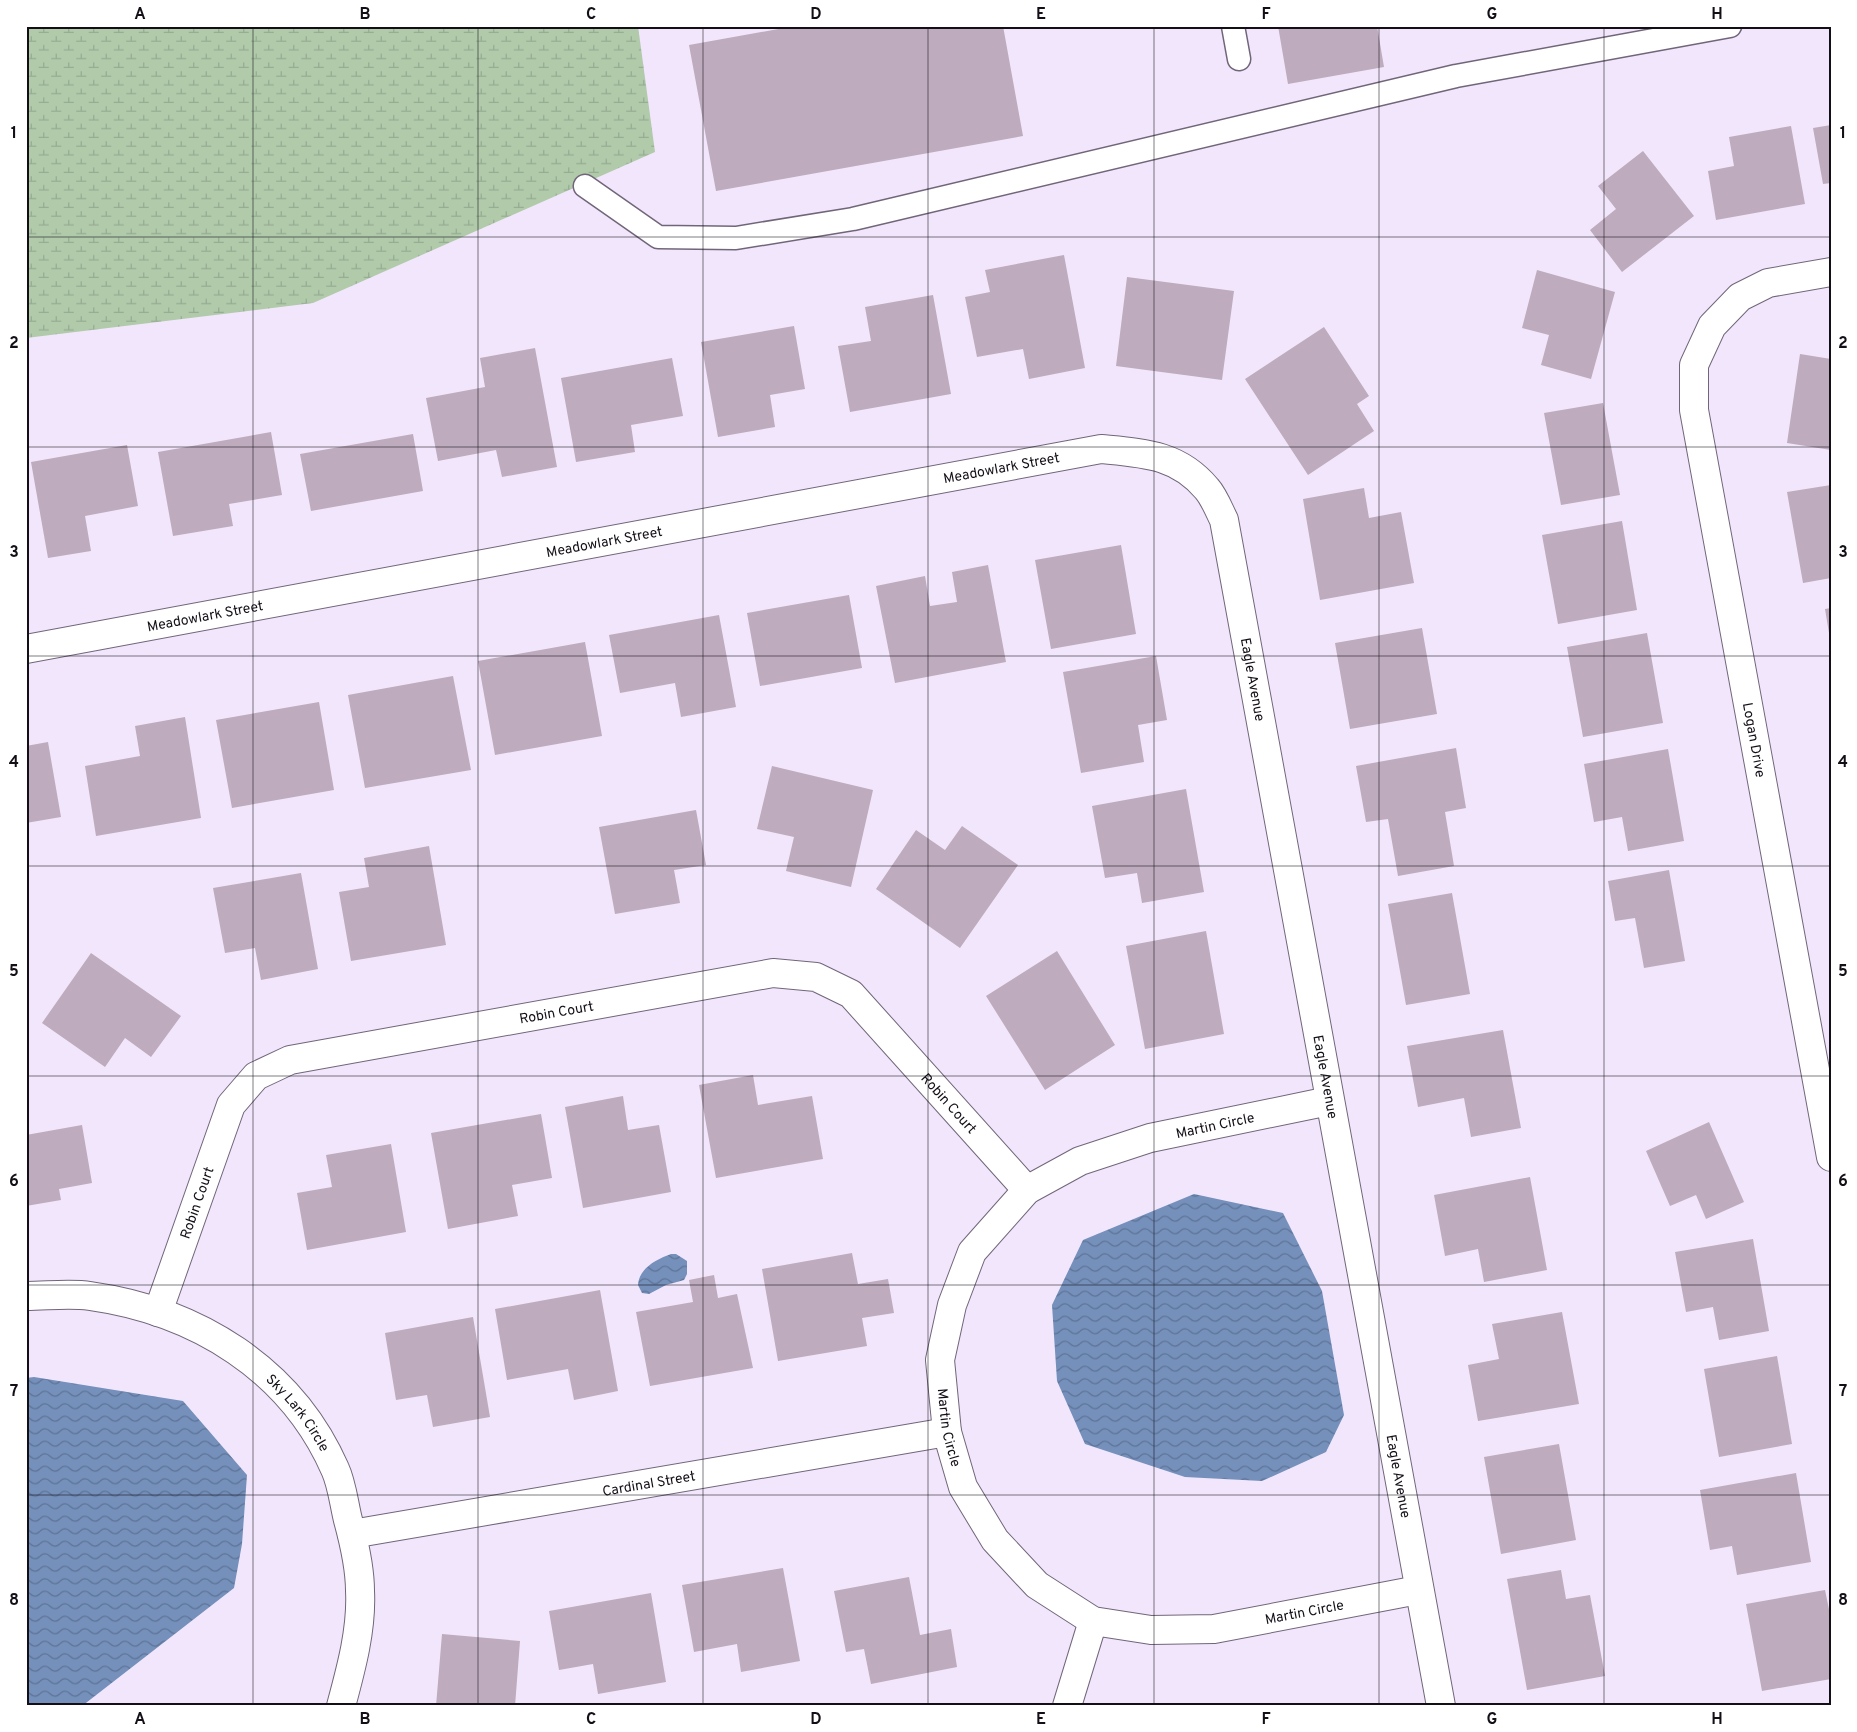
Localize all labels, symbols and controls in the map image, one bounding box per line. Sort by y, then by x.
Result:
text: A [134,5,146,25]
text: B [359,5,371,25]
text: C [586,5,596,25]
text: D [810,5,822,25]
text: E [1036,5,1046,25]
text: F [1261,5,1271,25]
text: G [1487,5,1497,25]
text: H [1711,5,1723,25]
text: 1 [11,124,17,144]
text: 1 [1840,124,1846,144]
text: 2 [9,334,19,354]
text: 2 [1838,334,1848,354]
street label: Meadowlark Street [942,450,1061,488]
street label: Meadowlark Street [545,524,664,562]
text: 3 [9,543,19,563]
text: 3 [1838,543,1848,563]
street label: Meadowlark Street [146,598,265,636]
street label: Eagle Avenue [1236,637,1268,723]
street label: Logan Drive [1738,701,1768,779]
text: 4 [9,753,19,773]
text: 4 [1838,753,1848,773]
text: 5 [9,962,19,982]
text: 5 [1838,962,1848,982]
street label: Robin Court [518,998,595,1029]
street label: Eagle Avenue [1308,1034,1340,1120]
street label: Robin Court [916,1071,979,1138]
street label: Martin Circle [1175,1110,1256,1143]
street label: Robin Court [177,1165,219,1241]
text: 6 [9,1172,19,1192]
text: 6 [1838,1172,1848,1192]
street label: Sky Lark Circle [262,1371,332,1455]
text: 7 [10,1382,18,1402]
text: 7 [1839,1382,1847,1402]
street label: Martin Circle [933,1388,964,1469]
street label: Eagle Avenue [1382,1433,1413,1520]
street label: Cardinal Street [601,1468,697,1501]
text: 8 [9,1591,19,1611]
text: 8 [1838,1591,1848,1611]
street label: Martin Circle [1264,1597,1345,1629]
text: A [134,1710,146,1730]
text: B [359,1710,371,1730]
text: C [586,1710,596,1730]
text: D [810,1710,822,1730]
text: E [1036,1710,1046,1730]
text: F [1261,1710,1271,1730]
text: G [1487,1710,1497,1730]
text: H [1711,1710,1723,1730]

